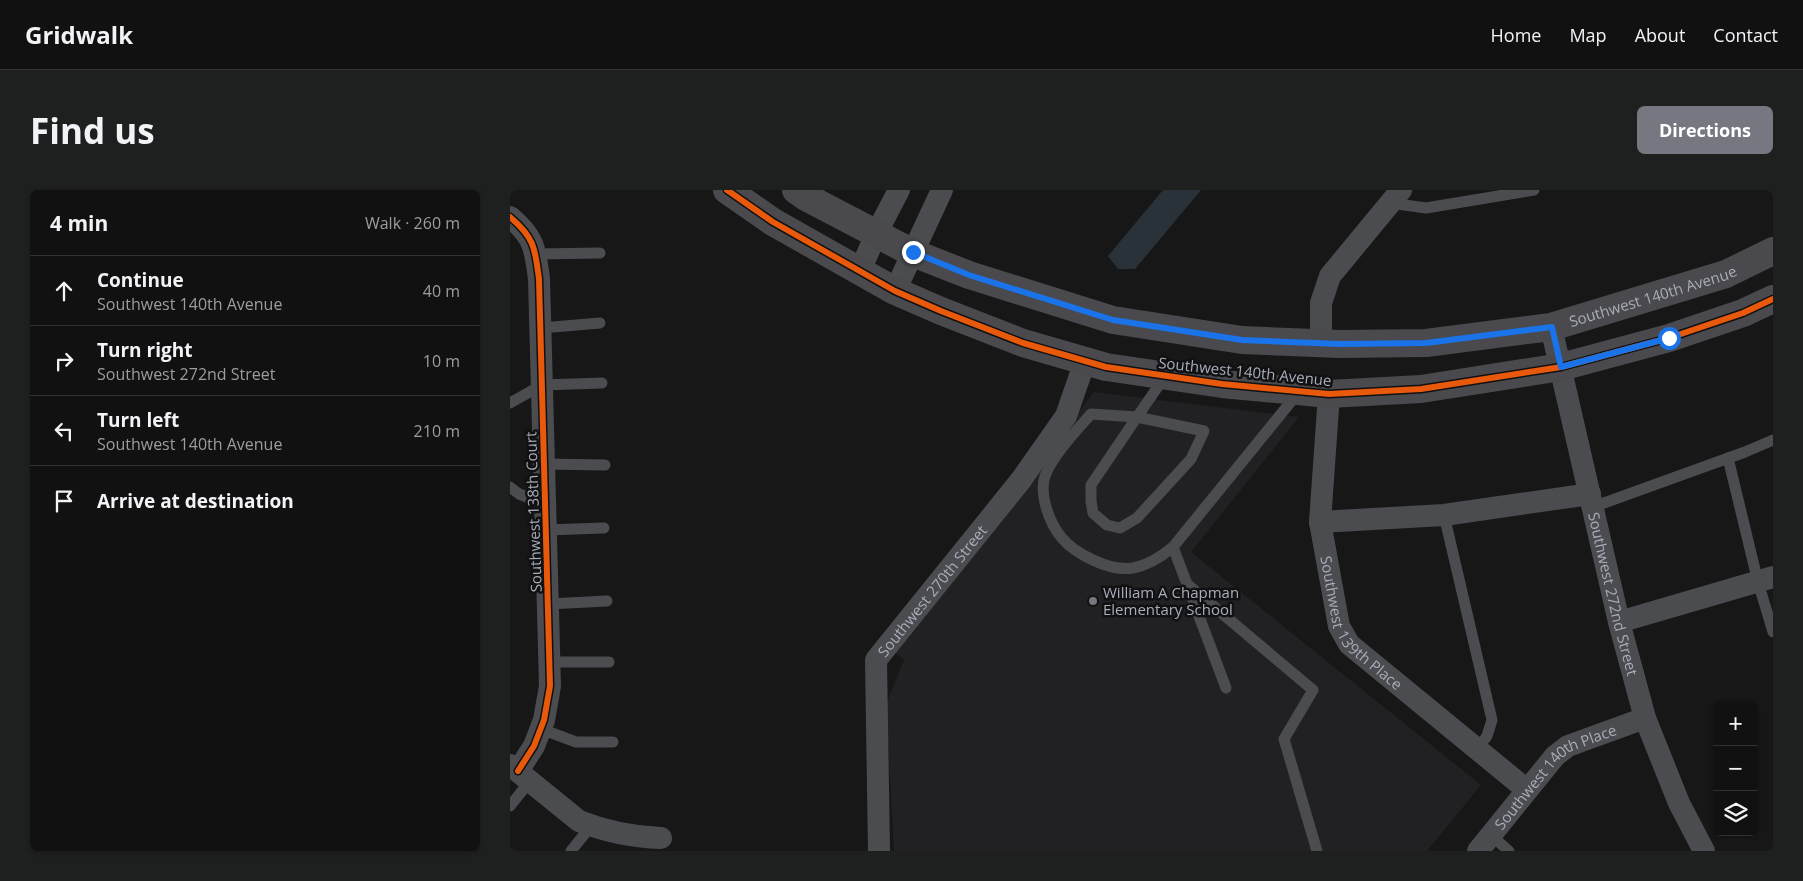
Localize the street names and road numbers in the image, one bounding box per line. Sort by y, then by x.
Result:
street label: Southwest 140th Avenue [1567,260,1740,331]
street label: Southwest 140th Avenue [1158,352,1332,390]
street label: Southwest 138th Court [520,431,546,593]
street label: Southwest 272nd Street [1584,510,1643,678]
street label: Southwest 270th Street [873,521,991,661]
street label: Southwest 139th Place [1316,554,1407,694]
street label: Southwest 140th Place [1490,719,1619,833]

